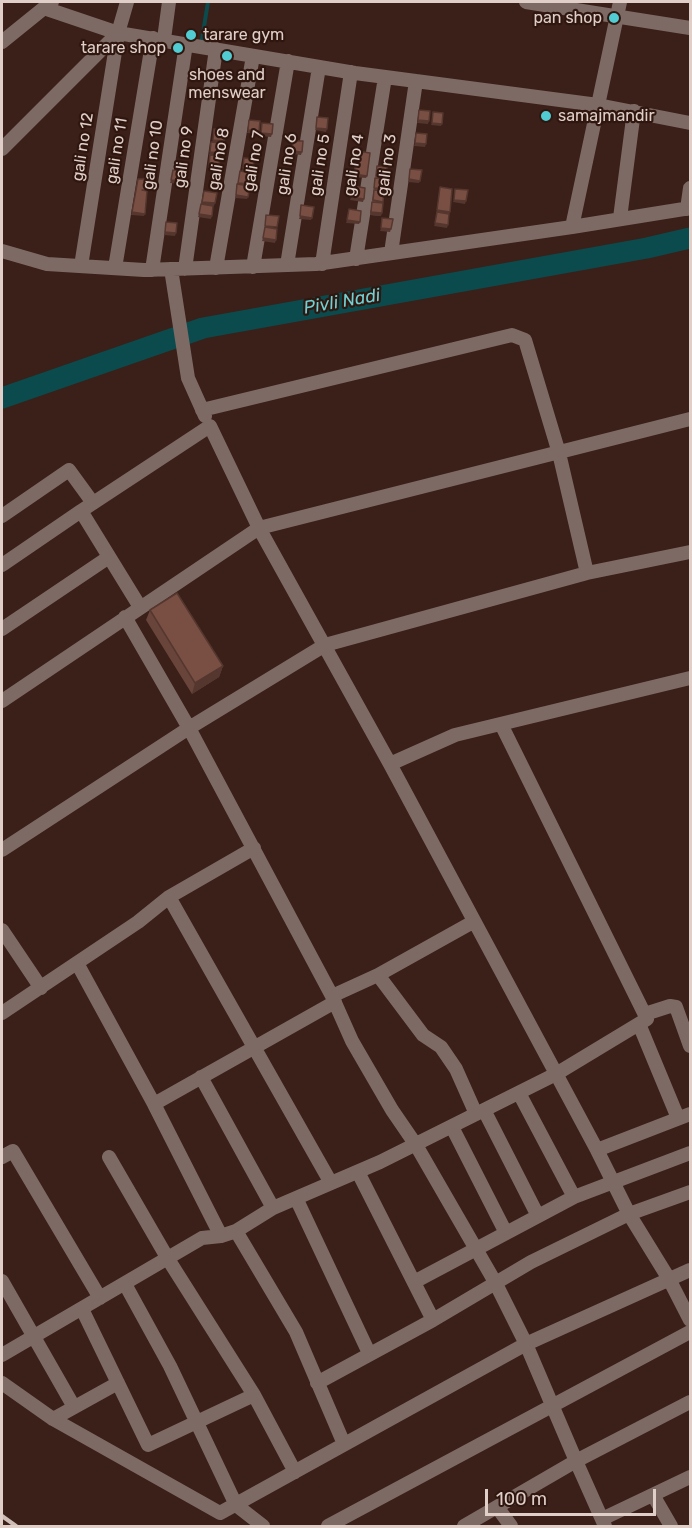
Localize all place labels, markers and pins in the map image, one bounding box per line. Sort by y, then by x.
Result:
place label: pan shop [533,8,602,28]
marker: pan shop [607,11,621,25]
place label: tarare gym [203,25,284,45]
marker: tarare gym [184,28,198,42]
place label: tarare shop [81,38,166,58]
marker: tarare shop [171,41,185,55]
marker: shoes and menswear [220,49,234,63]
place label: shoes and menswear [188,65,266,103]
place label: samajmandir [558,106,654,126]
marker: samajmandir [539,109,553,123]

